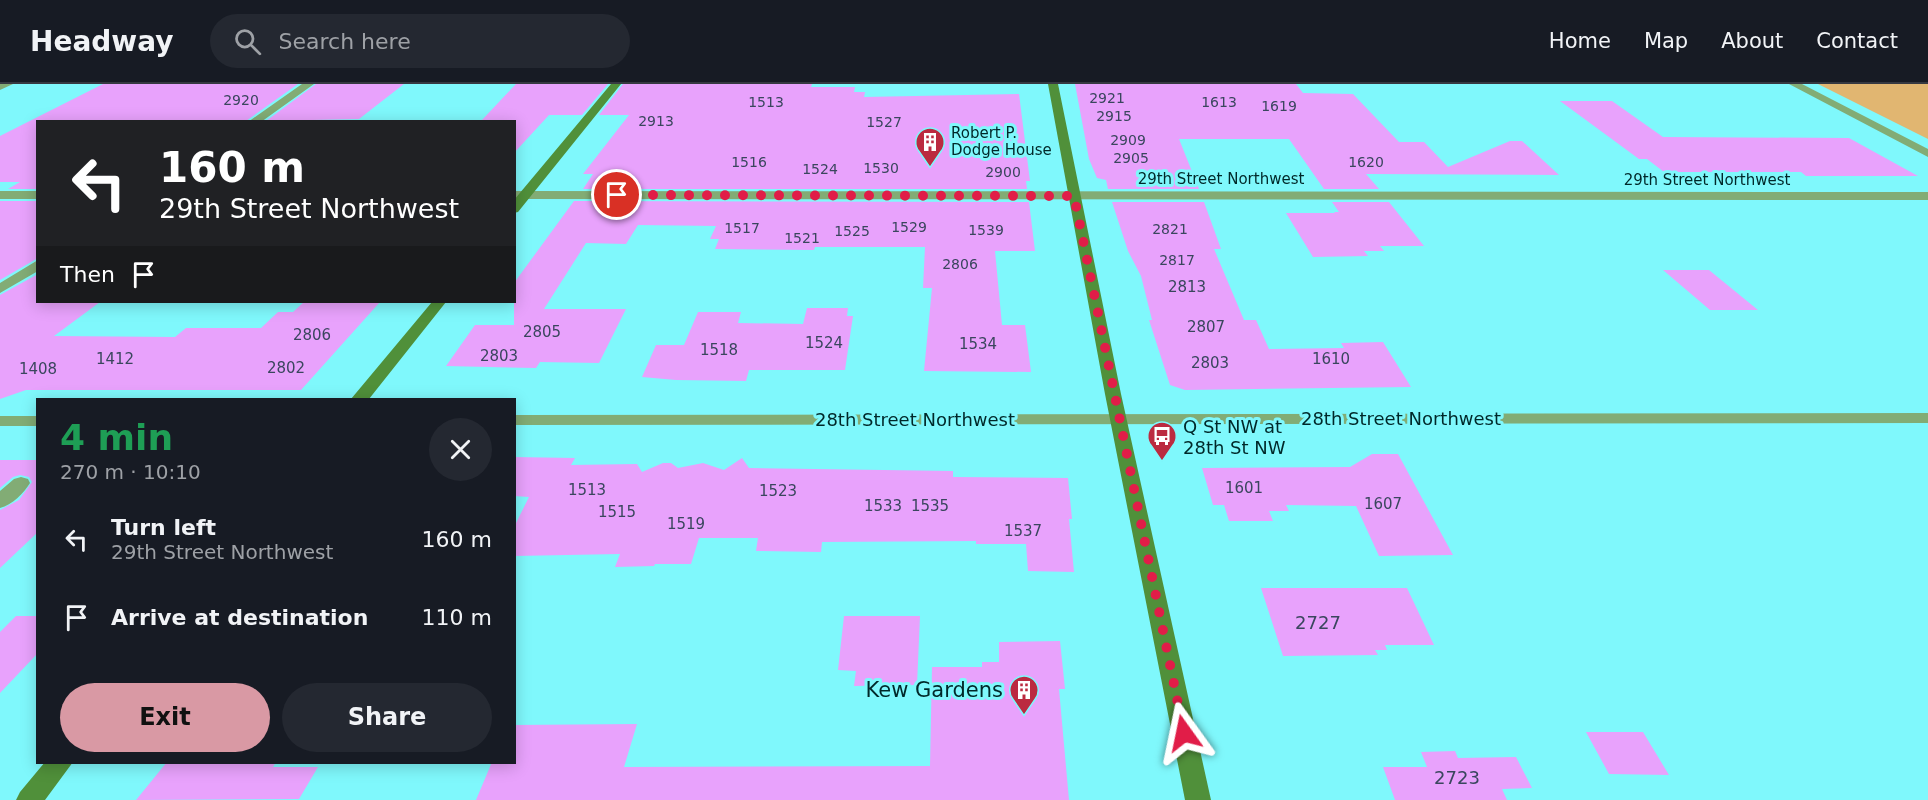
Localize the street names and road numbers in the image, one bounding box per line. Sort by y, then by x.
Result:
street label: 29th Street Northwest [1138,170,1304,188]
street label: 29th Street Northwest [1624,171,1790,189]
street label: 28th Street Northwest [1301,408,1501,429]
street label: 28th Street Northwest [815,409,1015,430]

